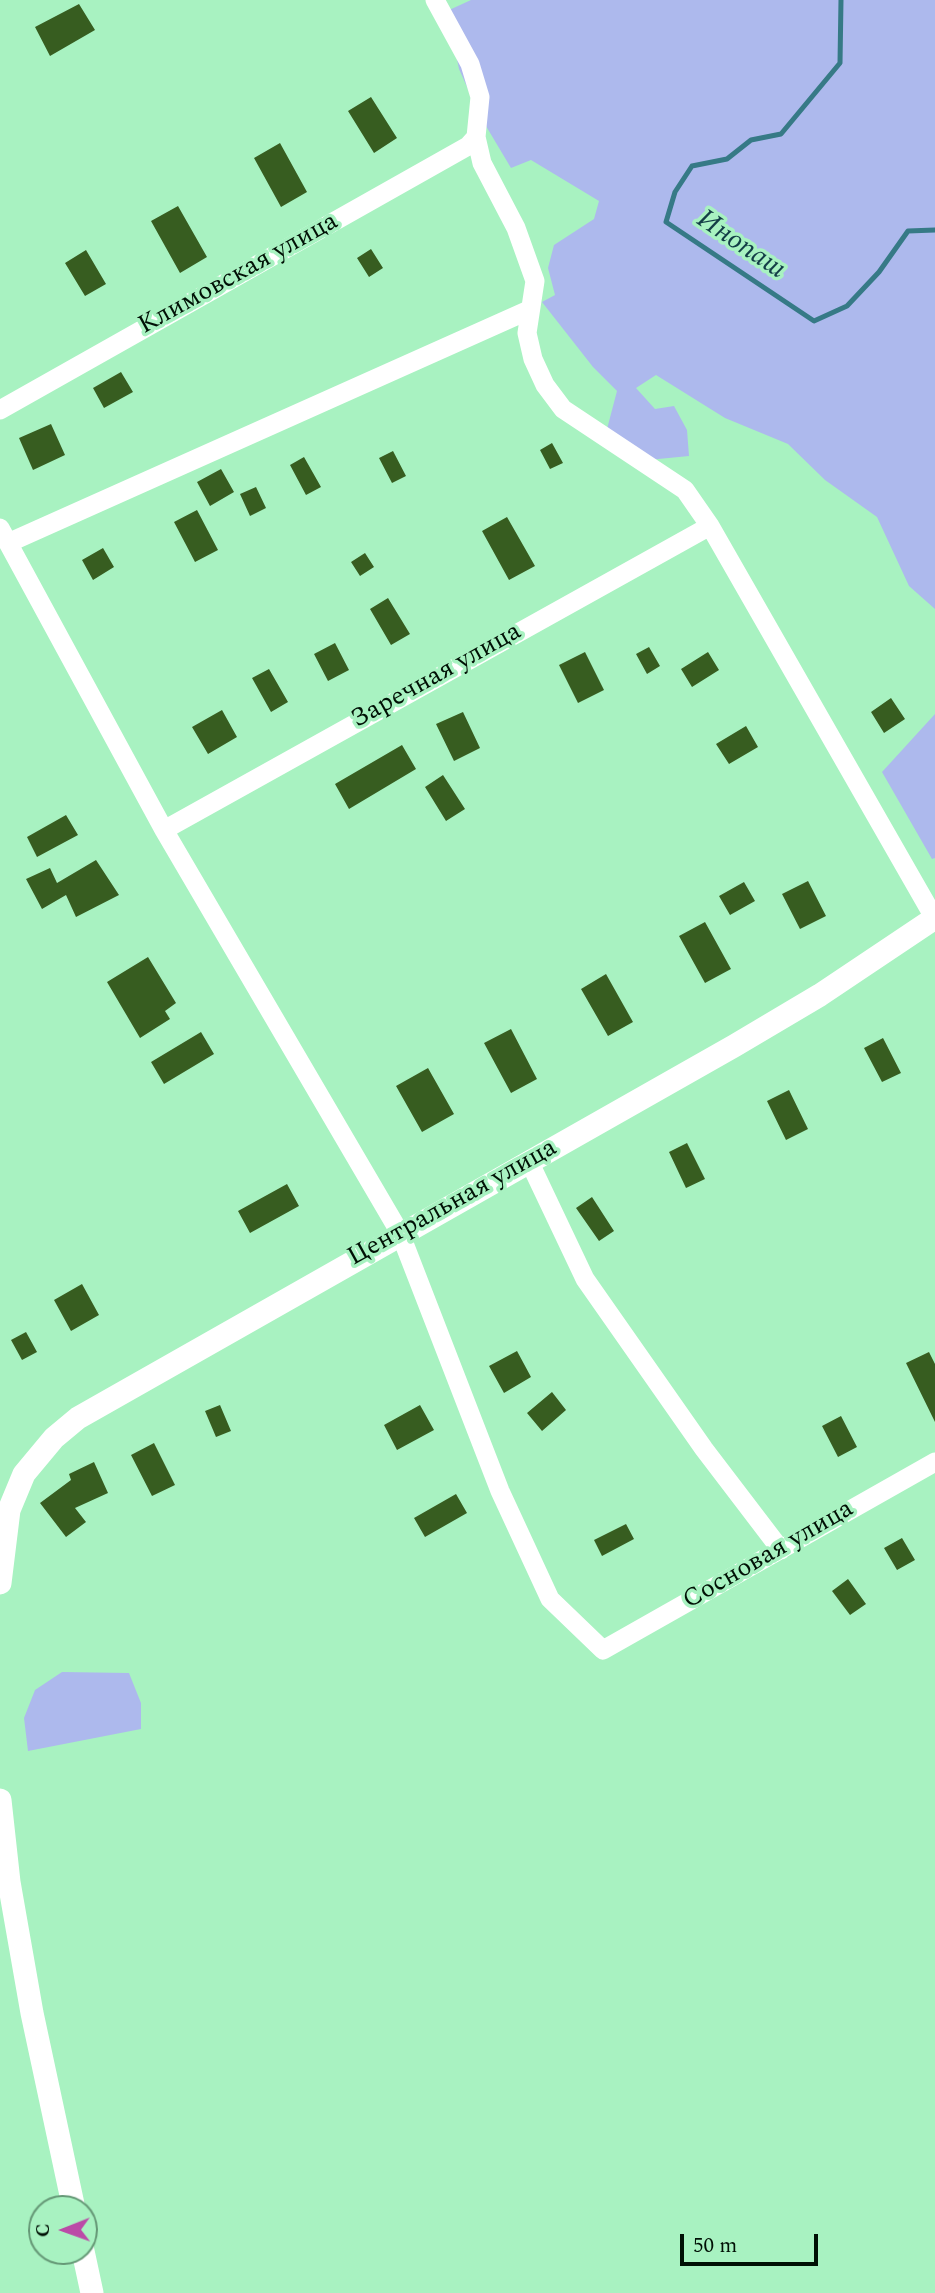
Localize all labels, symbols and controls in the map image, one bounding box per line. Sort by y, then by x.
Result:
water label: Инопаш [689,204,791,288]
street label: Климовская улица [134,207,344,343]
street label: Заречная улица [346,617,528,737]
street label: Центральная улица [343,1134,563,1274]
street label: Сосновая улица [678,1495,860,1617]
north arrow [28,2195,98,2265]
scale bar [683,2220,821,2264]
text: С [29,2223,58,2237]
text: 50 m [693,2230,737,2262]

